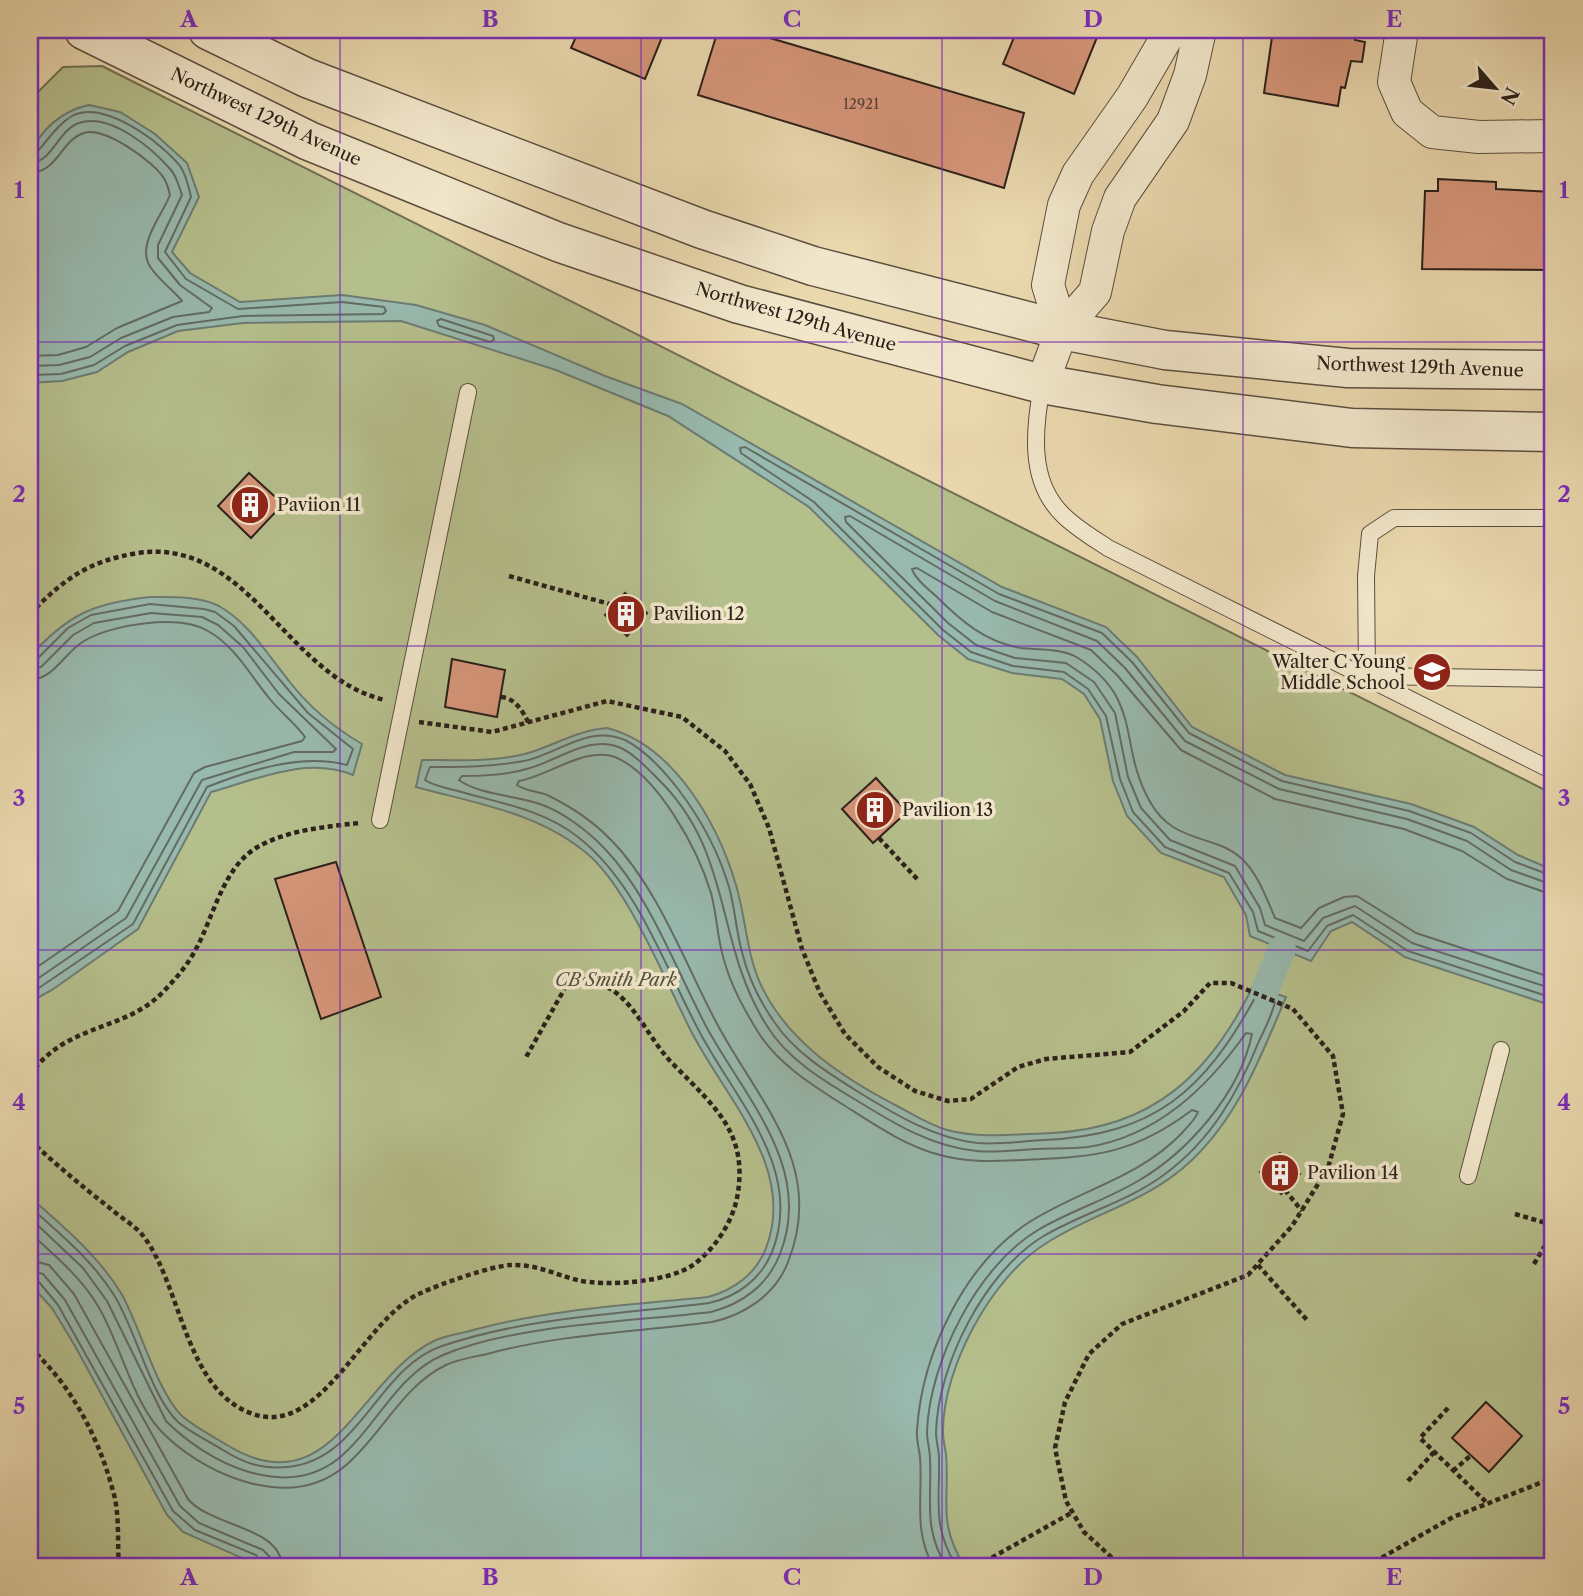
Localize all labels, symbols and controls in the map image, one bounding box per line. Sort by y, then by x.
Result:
text: A [179,5,199,33]
text: B [481,5,499,33]
text: C [783,5,801,33]
text: D [1083,5,1103,33]
text: E [1386,5,1402,33]
north arrow [1460,52,1530,122]
street label: Northwest 129th Avenue [167,63,365,171]
text: N [1496,83,1524,108]
house number: 12921 [843,95,879,113]
text: 1 [14,176,25,204]
text: 1 [1559,176,1570,204]
street label: Northwest 129th Avenue [693,278,899,356]
street label: Northwest 129th Avenue [1316,352,1524,382]
text: 2 [12,480,26,508]
text: 2 [1557,480,1571,508]
building icon: Paviion 11 [229,484,271,526]
place label: Paviion 11 [277,494,361,516]
building icon: Pavilion 12 [605,593,647,635]
place label: Pavilion 12 [653,603,745,625]
place label: Walter C Young Middle School [1271,651,1405,694]
school or university icon: Walter C Young Middle School [1411,651,1453,693]
text: 3 [13,784,26,812]
text: 3 [1558,784,1571,812]
building icon: Pavilion 13 [854,789,896,831]
place label: Pavilion 13 [902,799,993,821]
park label: CB Smith Park [555,969,678,991]
text: 4 [12,1088,26,1116]
text: 4 [1557,1088,1571,1116]
building icon: Pavilion 14 [1259,1152,1301,1194]
place label: Pavilion 14 [1307,1162,1399,1184]
text: 5 [13,1392,25,1420]
text: 5 [1558,1392,1570,1420]
text: A [179,1563,199,1591]
text: B [481,1563,499,1591]
text: C [783,1563,801,1591]
text: D [1083,1563,1103,1591]
text: E [1386,1563,1402,1591]

